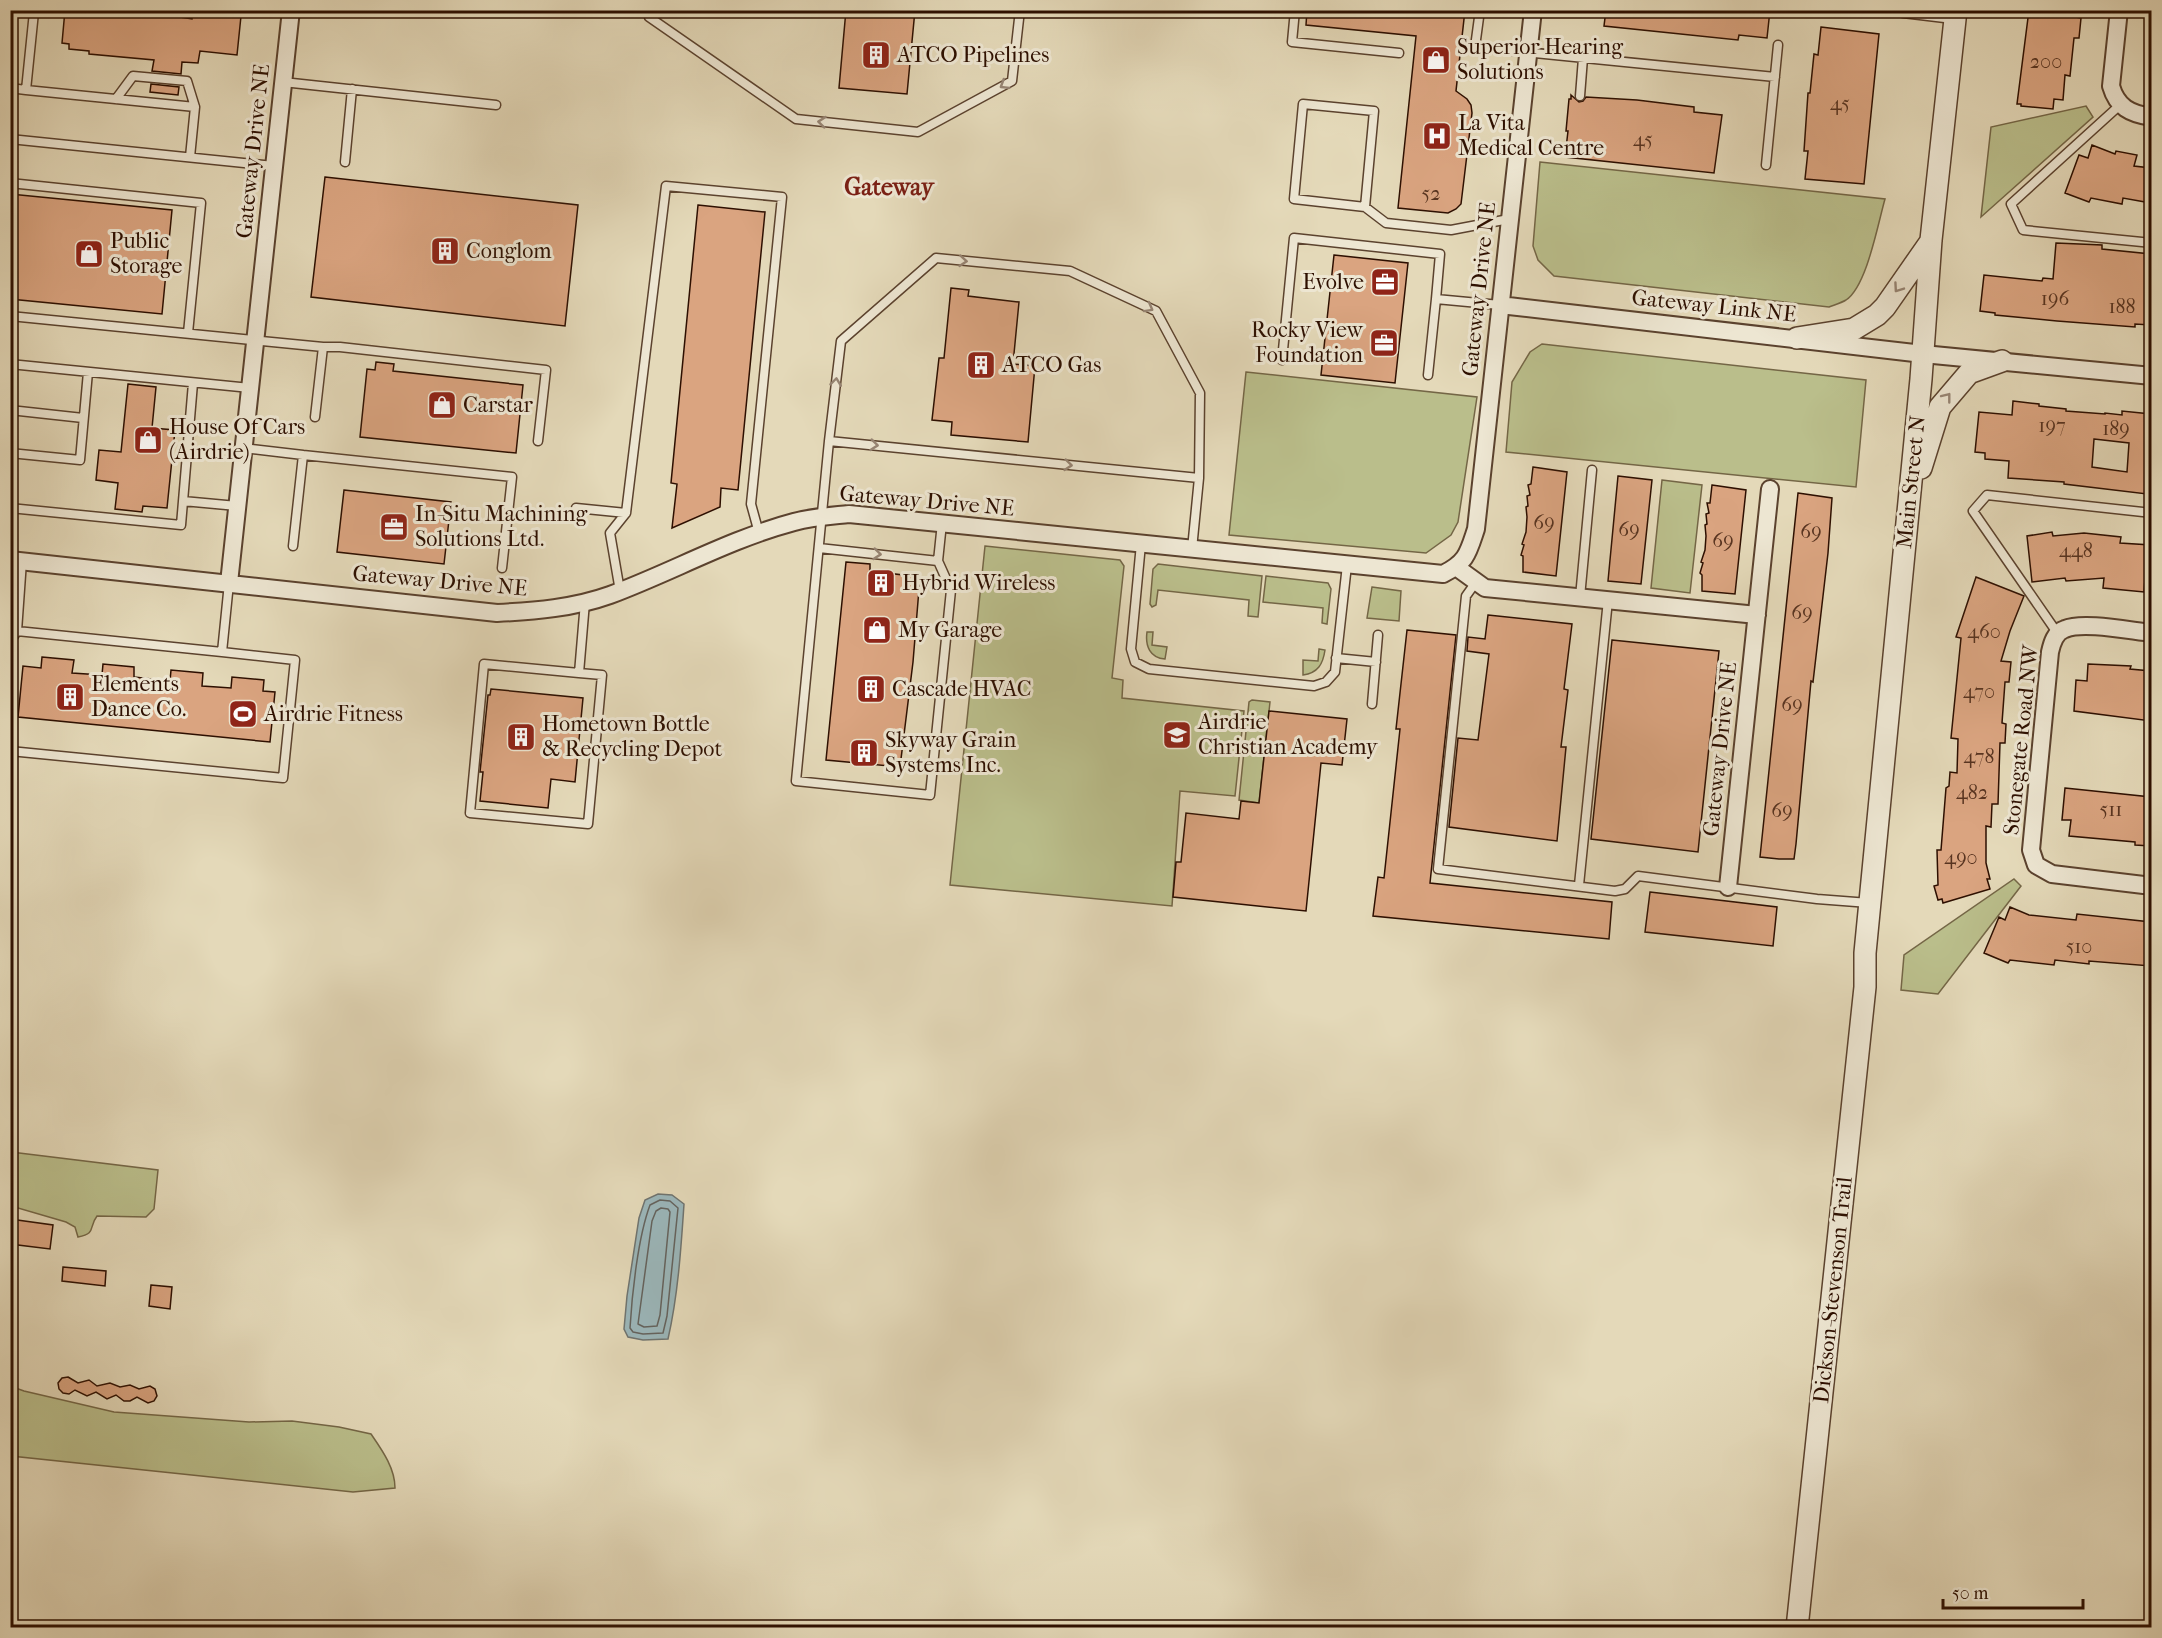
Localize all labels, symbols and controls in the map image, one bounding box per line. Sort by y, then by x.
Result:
place label: Superior Hearing Solutions [1457,34,1623,85]
building icon: ATCO Pipelines [860,39,892,71]
place label: ATCO Pipelines [896,42,1049,68]
shop icon: Superior Hearing Solutions [1420,44,1452,76]
house number: 200 [2030,50,2062,73]
street label: Gateway Drive NE [231,62,275,240]
one-way arrow [999,77,1010,88]
house number: 45 [1830,92,1850,115]
place label: La Vita Medical Centre [1458,110,1604,161]
one-way arrow [817,116,826,129]
hospital icon: La Vita Medical Centre [1421,120,1453,152]
house number: 45 [1633,128,1653,151]
district label: Gateway [844,173,935,201]
house number: 52 [1422,182,1440,205]
street label: Gateway Drive NE [1457,200,1501,378]
place label: Public Storage [110,228,182,279]
building icon: Conglom [429,235,461,267]
shop icon: Public Storage [73,238,105,270]
place label: Conglom [466,238,552,264]
one-way arrow [958,254,967,267]
office icon: Evolve [1369,266,1401,298]
place label: Evolve [1302,269,1364,295]
one-way arrow [1894,282,1905,293]
street label: Gateway Link NE [1630,284,1798,328]
house number: 196 [2041,287,2069,310]
house number: 188 [2108,295,2136,318]
one-way arrow [1143,301,1153,312]
place label: Rocky View Foundation [1251,317,1364,368]
office icon: Rocky View Foundation [1368,327,1400,359]
building icon: ATCO Gas [965,349,997,381]
place label: ATCO Gas [1001,352,1101,378]
one-way arrow [829,378,841,387]
shop icon: Carstar [426,389,458,421]
place label: Carstar [463,392,533,418]
one-way arrow [1940,393,1951,404]
place label: House Of Cars (Airdrie) [169,414,305,465]
street label: Main Street N [1891,414,1931,550]
house number: 197 [2038,414,2066,437]
house number: 189 [2102,417,2130,440]
shop icon: House Of Cars (Airdrie) [132,424,164,456]
one-way arrow [869,438,879,451]
one-way arrow [1063,458,1073,471]
street label: Gateway Drive NE [839,480,1015,522]
place label: In-Situ Machining Solutions Ltd. [415,501,588,552]
office icon: In-Situ Machining Solutions Ltd. [378,511,410,543]
house number: 69 [1533,511,1555,534]
house number: 69 [1618,518,1640,541]
house number: 69 [1800,520,1822,543]
house number: 69 [1712,529,1734,552]
house number: 448 [2059,539,2093,562]
one-way arrow [873,548,882,560]
street label: Gateway Drive NE [352,560,528,602]
building icon: Hybrid Wireless [865,567,897,599]
place label: Hybrid Wireless [902,570,1055,596]
house number: 69 [1791,601,1813,624]
shop icon: My Garage [861,614,893,646]
place label: My Garage [898,617,1002,643]
house number: 460 [1967,620,2001,643]
street label: Stonegate Road NW [1998,642,2044,836]
street label: Gateway Drive NE [1698,660,1742,838]
place label: Elements Dance Co. [91,671,186,722]
building icon: Cascade HVAC [855,673,887,705]
place label: Cascade HVAC [892,676,1032,702]
house number: 470 [1963,680,1995,703]
building icon: Elements Dance Co. [54,681,86,713]
house number: 69 [1781,693,1803,716]
sports icon: Airdrie Fitness [227,698,259,730]
place label: Airdrie Fitness [263,701,403,727]
place label: Airdrie Christian Academy [1197,709,1379,760]
place label: Hometown Bottle & Recycling Depot [542,711,722,762]
school or university icon: Airdrie Christian Academy [1161,719,1193,751]
building icon: Hometown Bottle & Recycling Depot [505,721,537,753]
place label: Skyway Grain Systems Inc. [885,727,1016,778]
building icon: Skyway Grain Systems Inc. [848,737,880,769]
house number: 478 [1964,745,1994,768]
house number: 482 [1956,781,1988,804]
house number: 511 [2100,798,2122,821]
house number: 69 [1771,799,1793,822]
house number: 490 [1944,846,1978,869]
house number: 510 [2066,935,2092,958]
street label: Dickson-Stevenson Trail [1808,1175,1858,1405]
scale bar [1943,1572,2082,1610]
text: 50 m [1952,1583,1989,1604]

